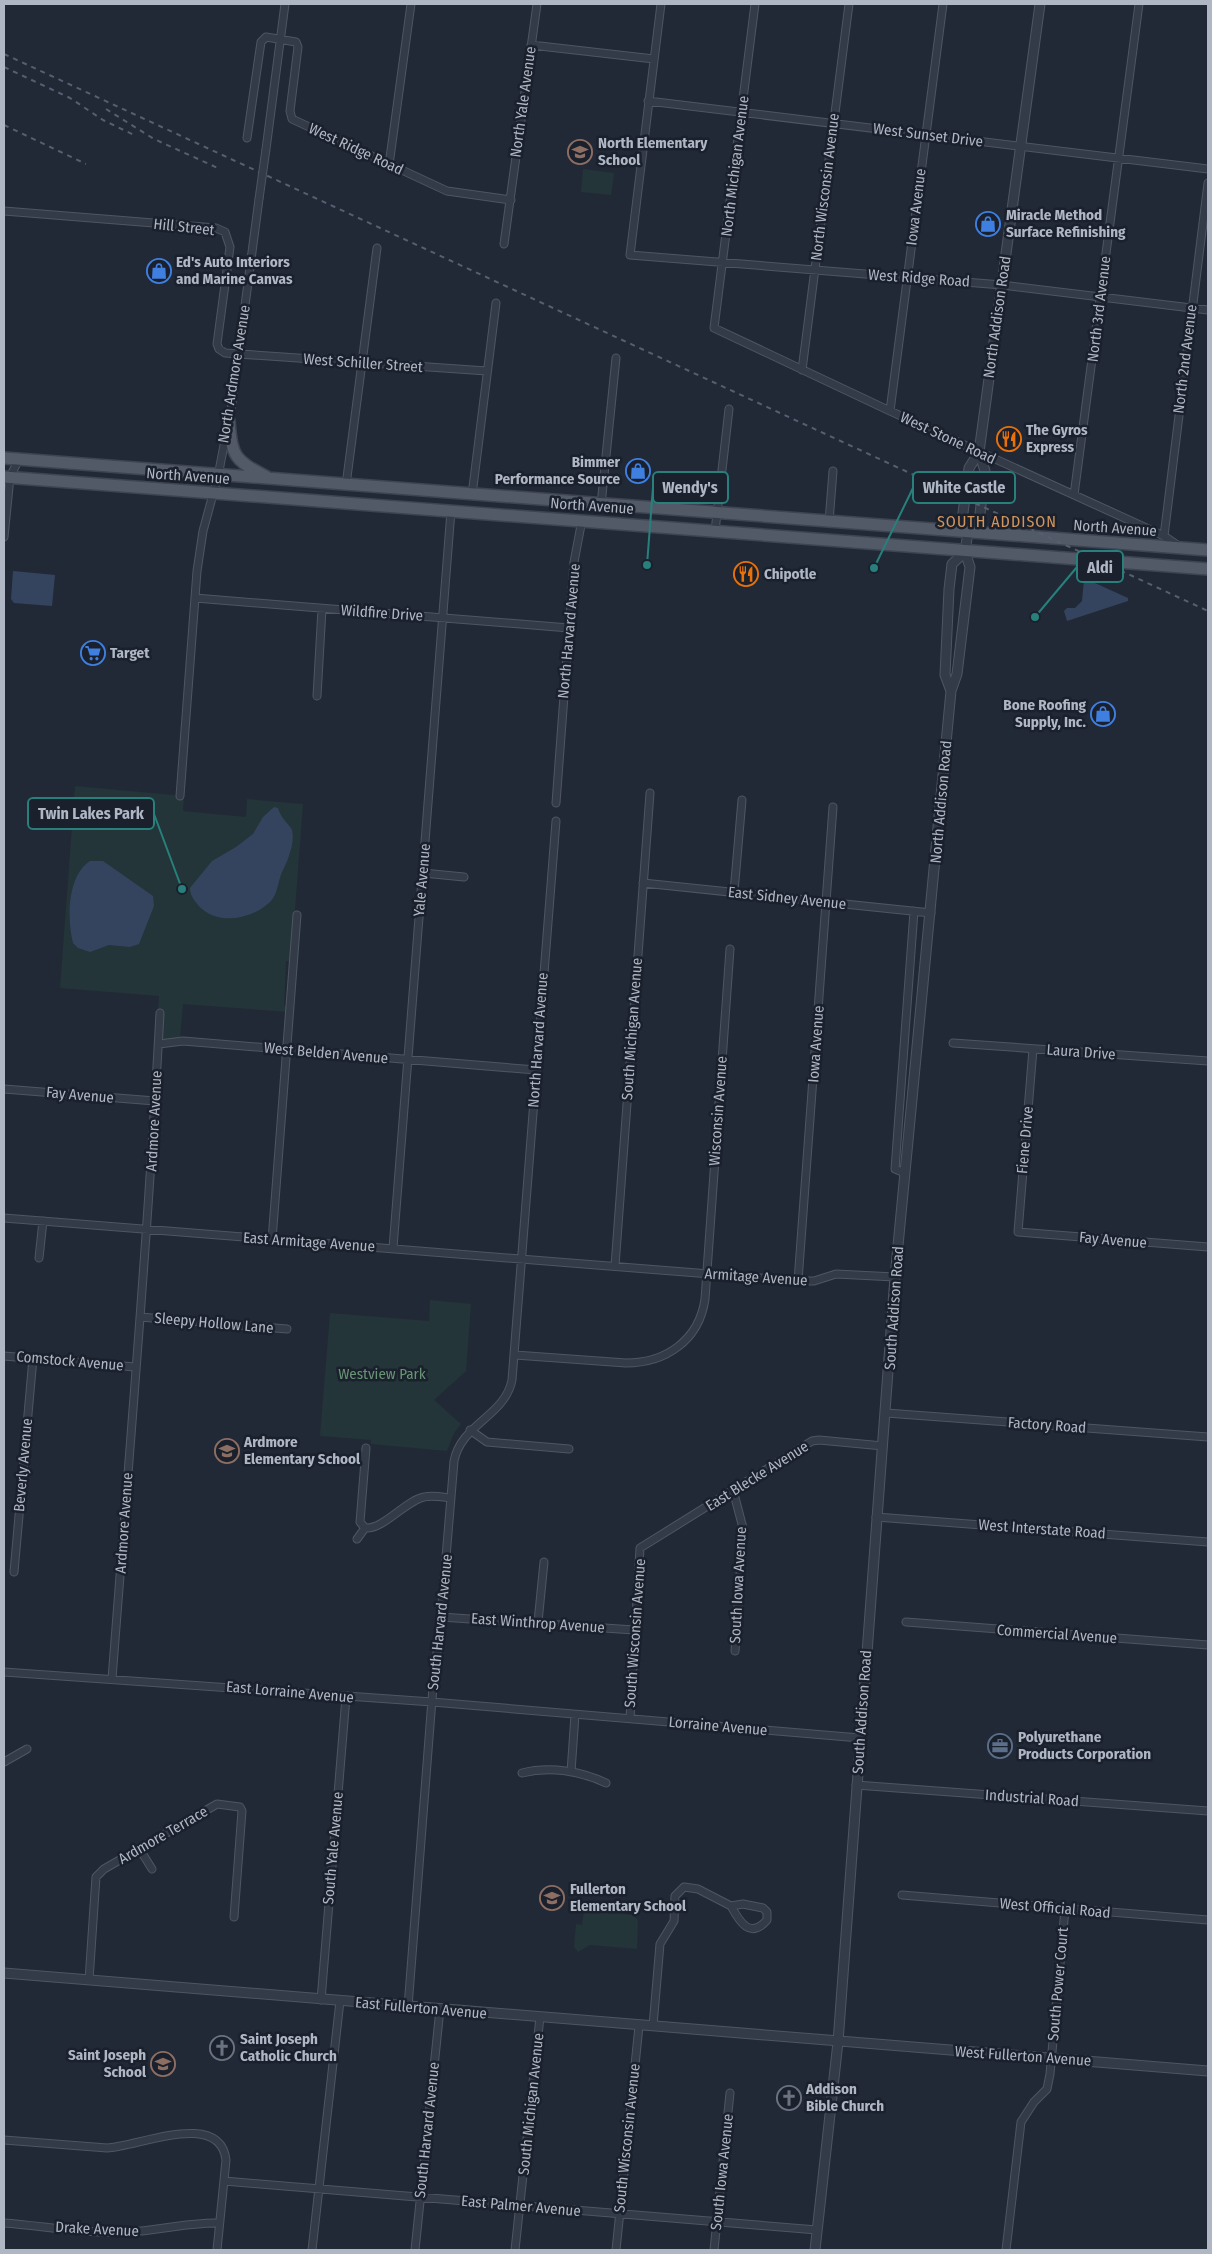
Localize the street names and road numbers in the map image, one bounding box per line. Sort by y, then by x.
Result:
street label: North Yale Avenue [506,45,540,159]
street label: North Michigan Avenue [717,95,753,237]
street label: North Wisconsin Avenue [807,112,843,262]
street label: West Ridge Road [306,119,406,179]
street label: West Sunset Drive [872,119,984,151]
street label: Iowa Avenue [902,167,930,247]
street label: Hill Street [153,215,215,239]
street label: North Addison Road [980,255,1014,379]
street label: North 3rd Avenue [1084,255,1114,363]
street label: West Ridge Road [867,265,971,291]
street label: North 2nd Avenue [1169,303,1201,415]
street label: North Ardmore Avenue [214,304,254,444]
street label: West Schiller Street [303,350,423,376]
street label: West Stone Road [897,408,999,468]
street label: North Avenue [146,464,230,488]
street label: North Avenue [550,494,634,518]
street label: North Avenue [1073,516,1157,540]
street label: North Harvard Avenue [554,563,584,699]
street label: Wildfire Drive [340,601,424,625]
street label: North Addison Road [927,740,955,864]
street label: Yale Avenue [410,843,434,917]
street label: East Sidney Avenue [727,883,847,913]
street label: South Michigan Avenue [618,957,646,1101]
street label: North Harvard Avenue [524,972,552,1108]
street label: Iowa Avenue [804,1005,828,1083]
street label: West Belden Avenue [263,1039,389,1067]
street label: Laura Drive [1046,1041,1116,1063]
street label: Wisconsin Avenue [705,1055,731,1167]
street label: Ardmore Avenue [142,1070,166,1172]
street label: Fay Avenue [45,1083,115,1107]
street label: Fiene Drive [1013,1105,1037,1175]
street label: East Armitage Avenue [242,1228,376,1256]
street label: Fay Avenue [1078,1228,1148,1252]
street label: South Addison Road [881,1245,907,1371]
street label: Armitage Avenue [704,1264,808,1290]
street label: Sleepy Hollow Lane [154,1309,274,1337]
street label: Comstock Avenue [16,1347,124,1375]
street label: Factory Road [1007,1413,1087,1437]
street label: Beverly Avenue [10,1417,36,1513]
street label: East Blecke Avenue [702,1437,812,1515]
street label: Ardmore Avenue [111,1472,137,1574]
street label: West Interstate Road [978,1516,1106,1542]
street label: South Iowa Avenue [726,1526,750,1644]
street label: South Harvard Avenue [424,1553,456,1691]
street label: South Wisconsin Avenue [621,1558,649,1708]
street label: East Winthrop Avenue [471,1609,605,1637]
street label: Commercial Avenue [996,1621,1118,1647]
street label: South Addison Road [849,1649,875,1775]
street label: East Lorraine Avenue [225,1677,355,1707]
street label: Lorraine Avenue [668,1713,768,1739]
street label: Industrial Road [985,1786,1079,1810]
street label: South Yale Avenue [319,1791,347,1905]
street label: Ardmore Terrace [115,1802,211,1868]
street label: West Official Road [999,1894,1111,1922]
street label: South Power Court [1044,1926,1072,2042]
street label: East Fullerton Avenue [354,1993,488,2023]
street label: South Michigan Avenue [515,2032,547,2176]
street label: West Fullerton Avenue [954,2042,1092,2070]
street label: South Harvard Avenue [411,2061,443,2199]
street label: South Wisconsin Avenue [610,2063,644,2213]
street label: South Iowa Avenue [707,2113,737,2231]
street label: East Palmer Avenue [460,2192,582,2220]
street label: Drake Avenue [55,2218,139,2240]

